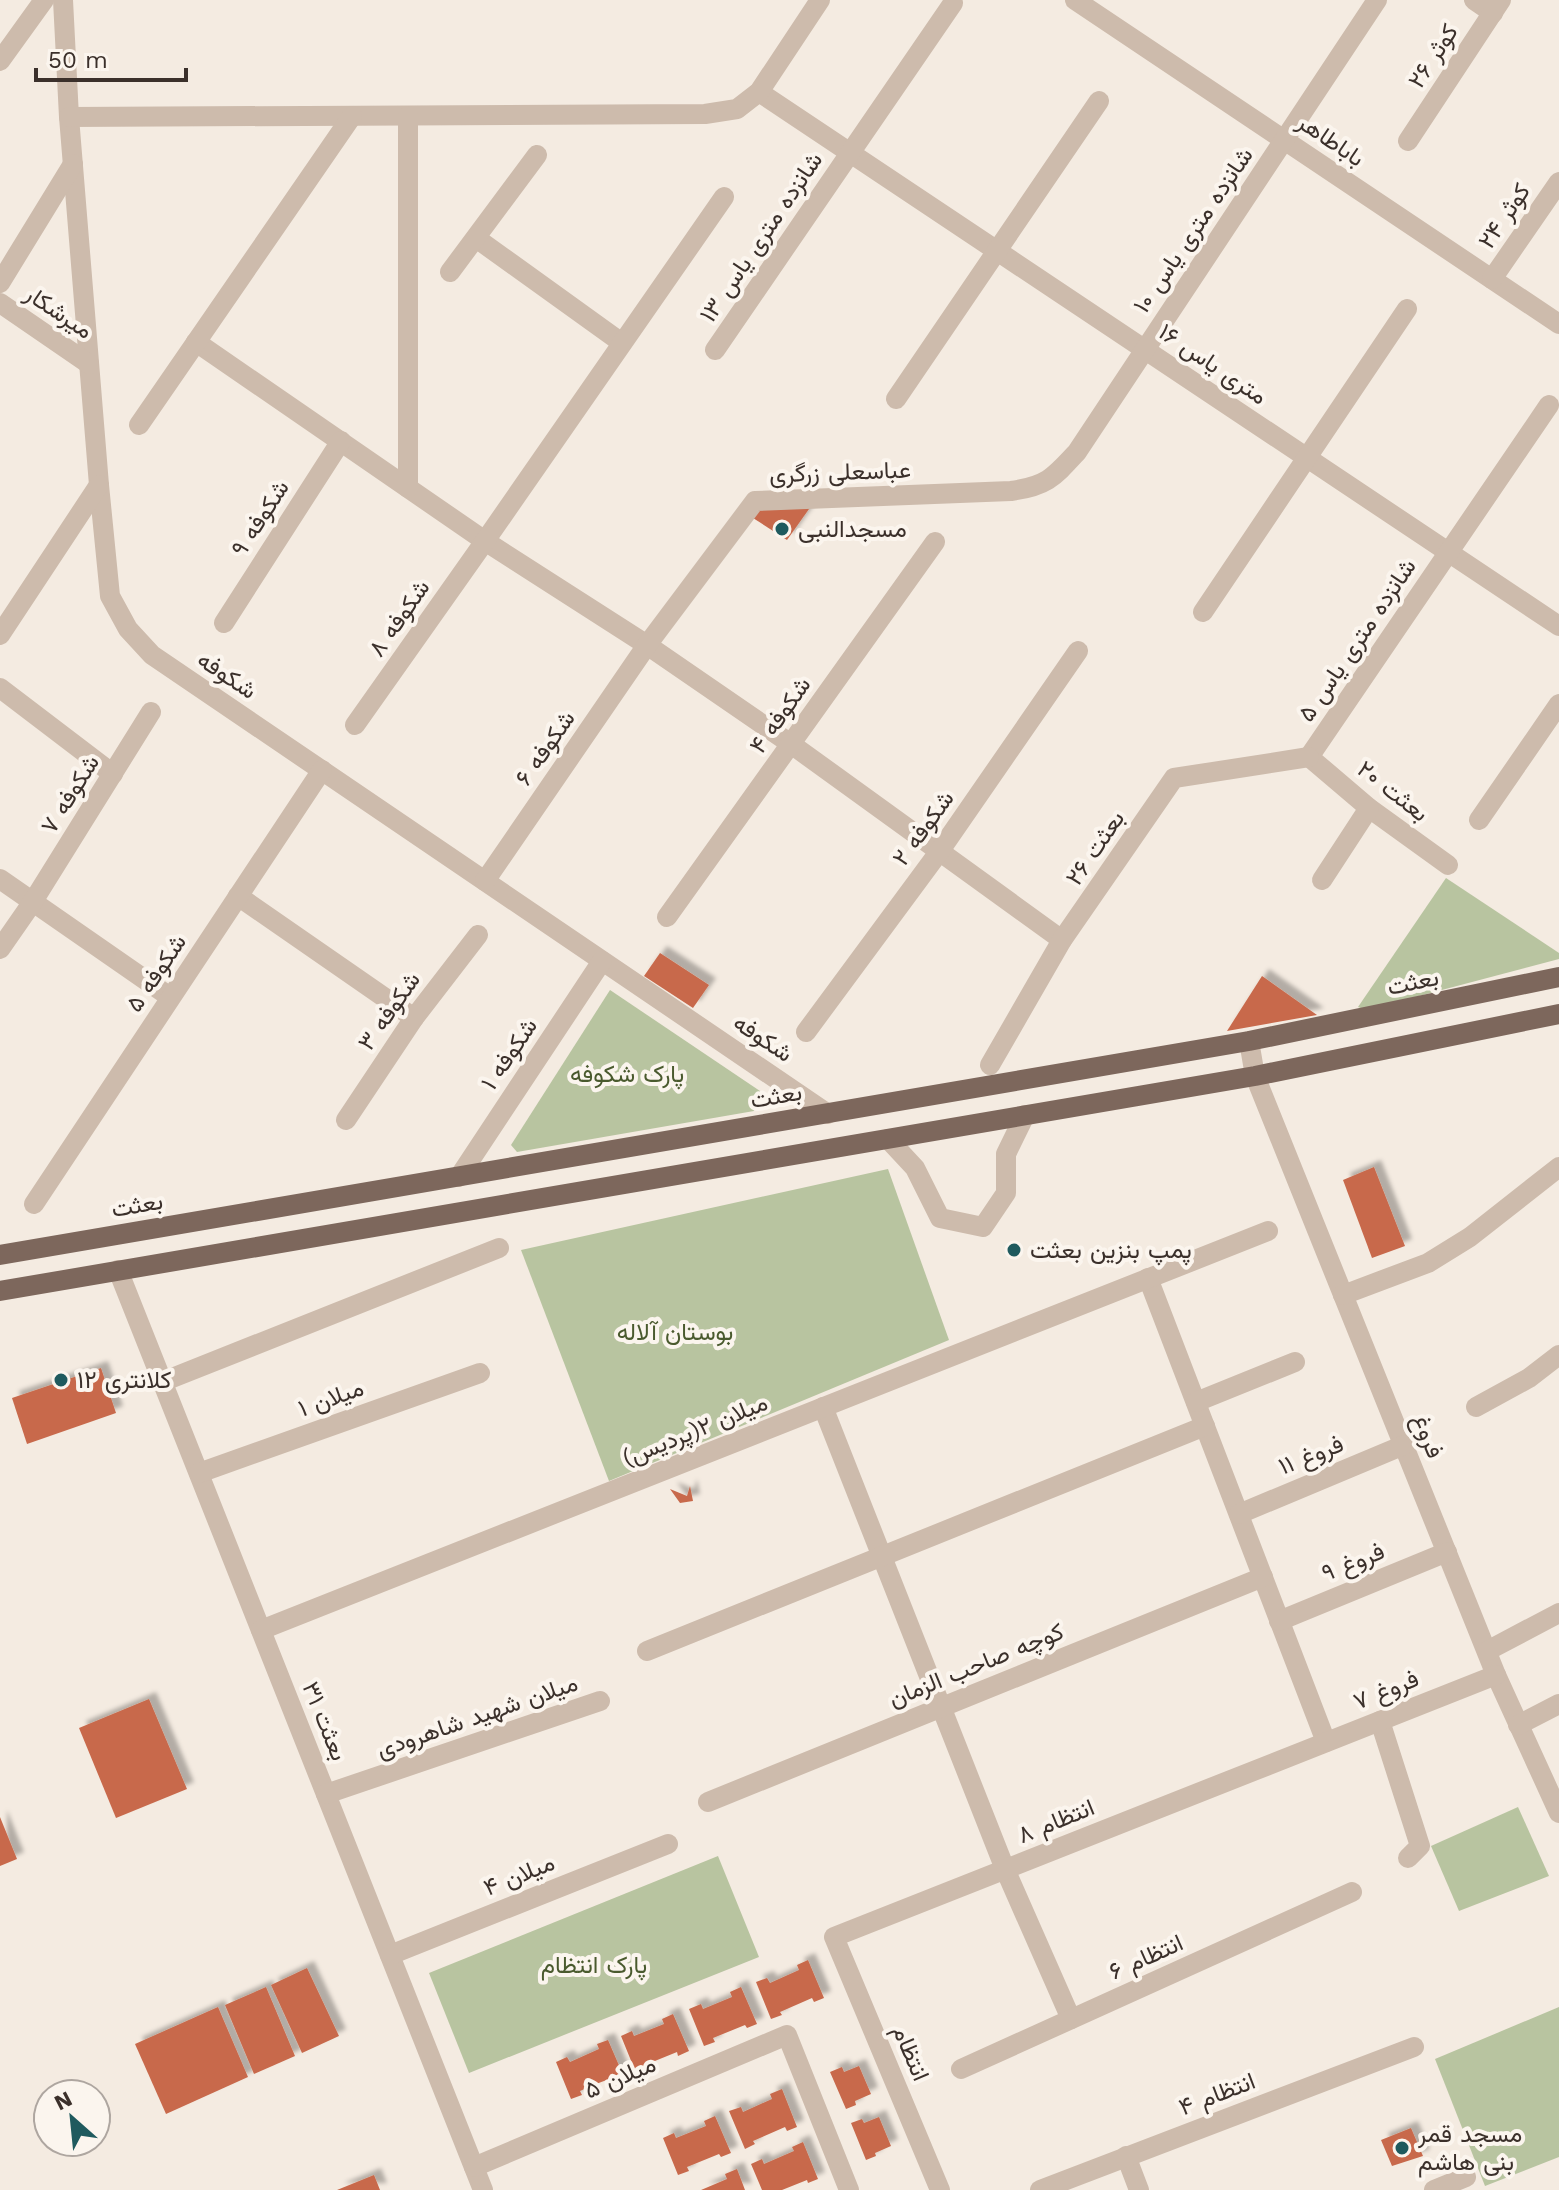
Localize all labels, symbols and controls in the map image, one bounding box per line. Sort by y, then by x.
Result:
street label: کوثر ۲۶ [1402,19,1465,94]
scale bar [36,32,186,82]
text: 50 m [48,46,108,74]
street label: باباطاهر [1291,107,1370,173]
street label: شانزده متری یاس ۱۰ [1127,142,1260,319]
street label: شانزده متری یاس ۱۳ [694,147,829,328]
street label: کوثر ۲۴ [1472,178,1537,254]
street label: میرشکار [19,279,98,346]
street label: ۱۶ متری یاس [1153,318,1273,411]
street label: عباسعلی زرگری [769,456,911,489]
street label: شکوفه ۹ [225,475,296,562]
place label: مسجدالنبی [798,515,907,543]
marker: مسجدالنبی [773,520,791,538]
street label: شانزده متری یاس ۵ [1292,553,1423,727]
street label: شکوفه ۸ [362,574,436,662]
street label: شکوفه [192,645,262,706]
street label: شکوفه ۴ [744,671,817,759]
street label: شکوفه ۶ [509,705,582,791]
street label: شکوفه ۷ [35,749,106,839]
street label: بعثت ۲۰ [1352,755,1434,827]
street label: شکوفه ۲ [886,785,960,872]
street label: بعثت ۲۶ [1060,805,1130,891]
street label: شکوفه ۵ [120,929,193,1018]
street label: بعثت [1385,963,1441,1001]
street label: شکوفه ۳ [352,966,427,1056]
street label: شکوفه [728,1008,798,1069]
street label: شکوفه ۱ [475,1013,544,1096]
park label: پارک شکوفه [570,1060,684,1090]
street label: بعثت [748,1078,804,1114]
street label: بعثت [109,1187,165,1223]
place label: پمپ بنزین بعثت [1030,1236,1192,1266]
marker: پمپ بنزین بعثت [1005,1241,1023,1259]
park label: بوستان آلاله [617,1318,733,1347]
place label: کلانتری ۱۲ [77,1366,171,1395]
marker: کلانتری ۱۲ [52,1371,70,1389]
street label: میلان ۱ [295,1373,367,1423]
street label: میلان ۲(پردیس) [618,1388,772,1474]
street label: فروغ [1405,1410,1449,1463]
street label: فروغ ۱۱ [1274,1429,1348,1482]
street label: فروغ ۹ [1318,1537,1389,1589]
street label: کوچه صاحب الزمان [884,1617,1068,1715]
street label: فروغ ۷ [1349,1664,1423,1718]
street label: میلان شهید شاهرودی [373,1668,582,1764]
street label: بعثت ۳۱ [297,1677,353,1765]
street label: انتظام ۸ [1014,1793,1099,1851]
street label: میلان ۴ [479,1848,559,1902]
street label: انتظام ۶ [1105,1928,1188,1987]
park label: پارک انتظام [541,1951,647,1981]
street label: انتظام [885,2021,935,2086]
street label: میلان ۵ [580,2050,660,2104]
street label: انتظام ۴ [1175,2067,1260,2123]
north arrow [32,2078,112,2158]
text: N [50,2086,76,2115]
place label: مسجد قمر بنی هاشم [1417,2120,1522,2178]
marker: مسجد قمر بنی هاشم [1393,2139,1411,2157]

